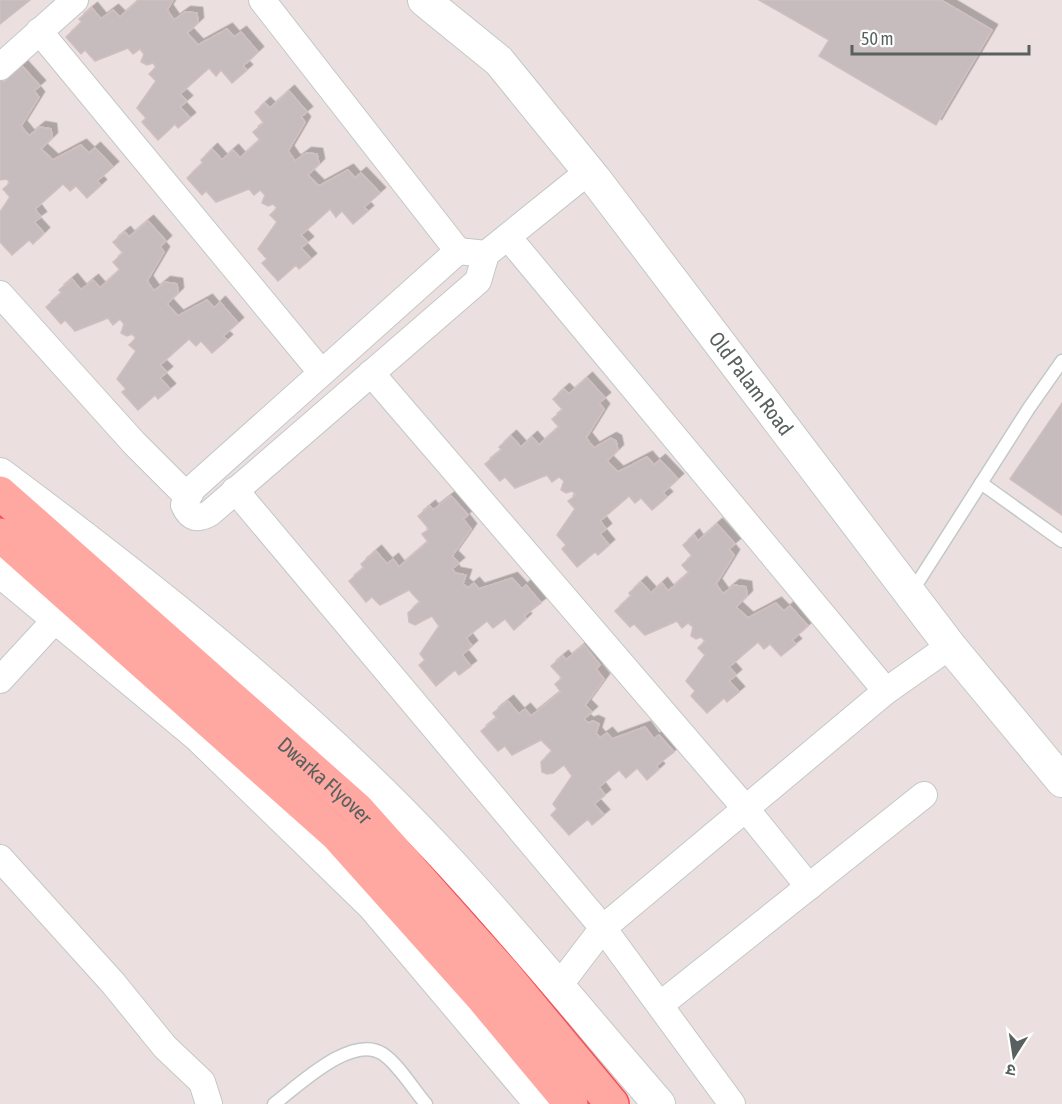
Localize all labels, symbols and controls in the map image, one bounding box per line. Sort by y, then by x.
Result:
scale bar [852,18,1029,56]
text: 50 m [861,28,893,49]
street label: Old Palam Road [704,327,798,440]
street label: Dwarka Flyover [273,732,378,829]
north arrow [984,1026,1044,1086]
text: उ [1004,1061,1017,1080]

